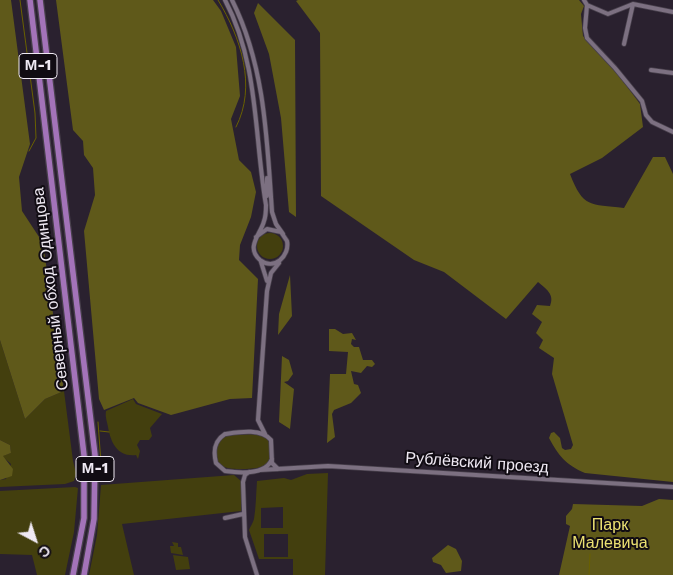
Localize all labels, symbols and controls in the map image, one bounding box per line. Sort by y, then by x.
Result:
road number: М-1 [19,54,57,78]
street label: Северный обход Одинцова [29,186,73,392]
street label: Рублёвский проезд [405,448,549,478]
road number: М-1 [76,456,114,482]
north arrow [10,515,60,565]
park label: Парк Малевича [572,515,648,553]
text: С [36,542,54,561]

